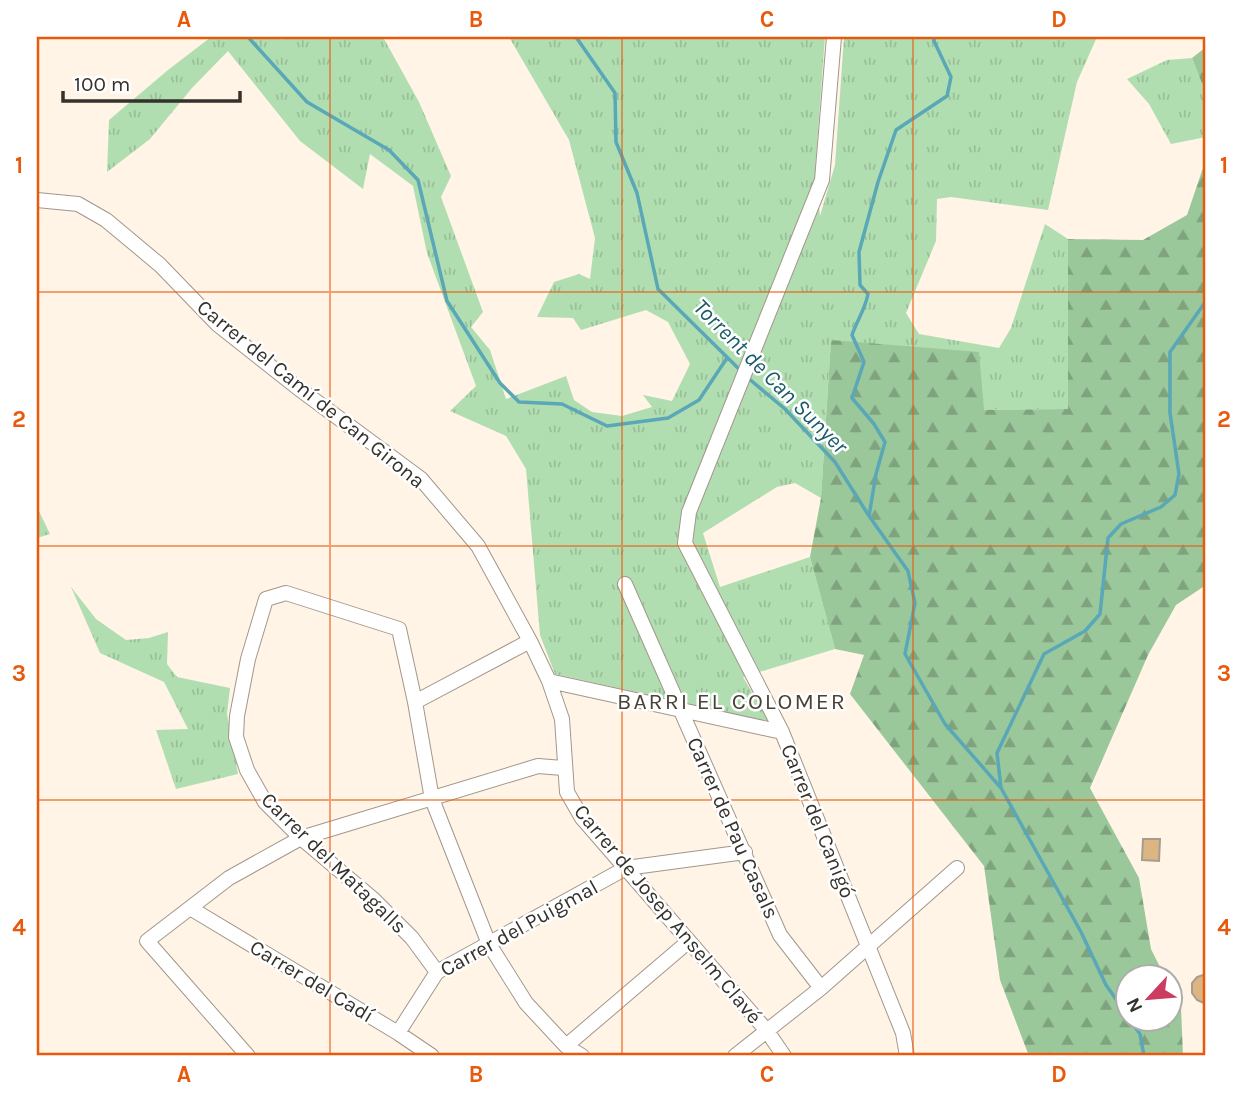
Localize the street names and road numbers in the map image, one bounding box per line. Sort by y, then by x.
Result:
street label: Carrer del Camí de Can Girona [192,295,430,493]
street label: Carrer de Pau Casals [682,734,784,922]
street label: Carrer del Canigó [776,741,860,901]
street label: Carrer del Matagalls [257,788,411,938]
street label: Carrer de Josep Anselm Clavé [569,799,767,1029]
street label: Carrer del Puigmal [436,875,602,981]
street label: Carrer del Cadí [246,935,379,1028]

